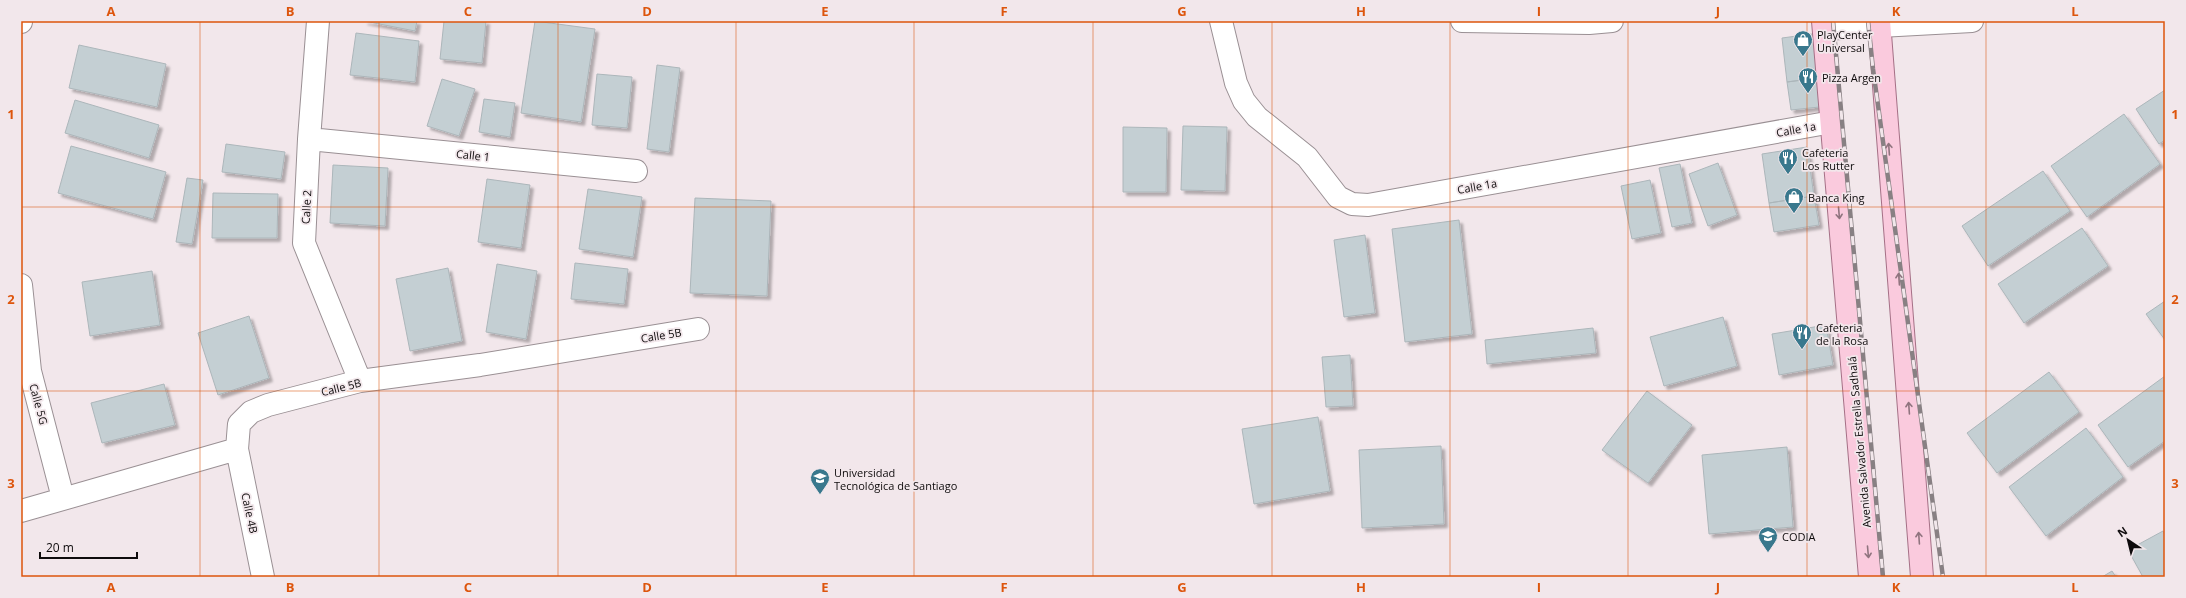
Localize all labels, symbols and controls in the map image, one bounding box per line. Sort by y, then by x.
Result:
text: A [107,2,116,20]
text: B [286,2,295,20]
text: C [464,2,472,20]
text: D [642,2,652,20]
text: E [821,2,829,20]
text: F [1000,2,1008,20]
text: G [1177,2,1187,20]
text: H [1356,2,1366,20]
text: I [1537,2,1541,20]
text: J [1715,2,1720,20]
text: K [1892,2,1901,20]
text: L [2071,2,2079,20]
place label: PlayCenter Universal [1817,27,1873,55]
shop icon: PlayCenter Universal [1792,29,1814,57]
restaurant icon: Pizza Argen [1797,66,1819,94]
place label: Pizza Argen [1822,70,1881,85]
text: 1 [7,105,15,123]
text: 1 [2171,105,2179,123]
street label: Calle 1a [1775,118,1817,140]
one-way arrow [1885,143,1893,156]
place label: Cafeteria Los Rutter [1802,145,1855,173]
street label: Calle 1 [455,146,491,164]
restaurant icon: Cafeteria Los Rutter [1777,147,1799,175]
street label: Calle 1a [1456,175,1498,197]
shop icon: Banca King [1783,186,1805,214]
street label: Calle 2 [298,190,314,224]
place label: Banca King [1808,190,1864,205]
one-way arrow [1836,206,1843,219]
one-way arrow [1895,273,1902,286]
text: 2 [7,290,15,308]
text: 2 [2171,290,2179,308]
place label: Cafeteria de la Rosa [1816,320,1868,348]
restaurant icon: Cafeteria de la Rosa [1791,322,1813,350]
street label: Calle 5B [640,324,682,346]
street label: Avenida Salvador Estrella Sadhalá [1844,356,1874,528]
street label: Calle 5B [319,375,363,399]
street label: Calle 5G [26,382,52,426]
one-way arrow [1905,402,1912,415]
place label: Universidad Tecnológica de Santiago [834,465,958,493]
school or university icon: Universidad Tecnológica de Santiago [809,467,831,495]
text: 3 [7,474,15,492]
text: 3 [2171,474,2179,492]
street label: Calle 4B [238,491,262,535]
north arrow [2108,520,2148,560]
text: N [2114,523,2130,540]
school or university icon: CODIA [1757,525,1779,553]
place label: CODIA [1782,529,1816,544]
one-way arrow [1915,532,1922,545]
scale bar [40,534,137,560]
text: 20 m [46,539,74,556]
one-way arrow [1865,545,1872,558]
text: A [107,578,116,596]
text: B [286,578,295,596]
text: C [464,578,472,596]
text: D [642,578,652,596]
text: E [821,578,829,596]
text: F [1000,578,1008,596]
text: G [1177,578,1187,596]
text: H [1356,578,1366,596]
text: I [1537,578,1541,596]
text: J [1715,578,1720,596]
text: K [1892,578,1901,596]
text: L [2071,578,2079,596]

